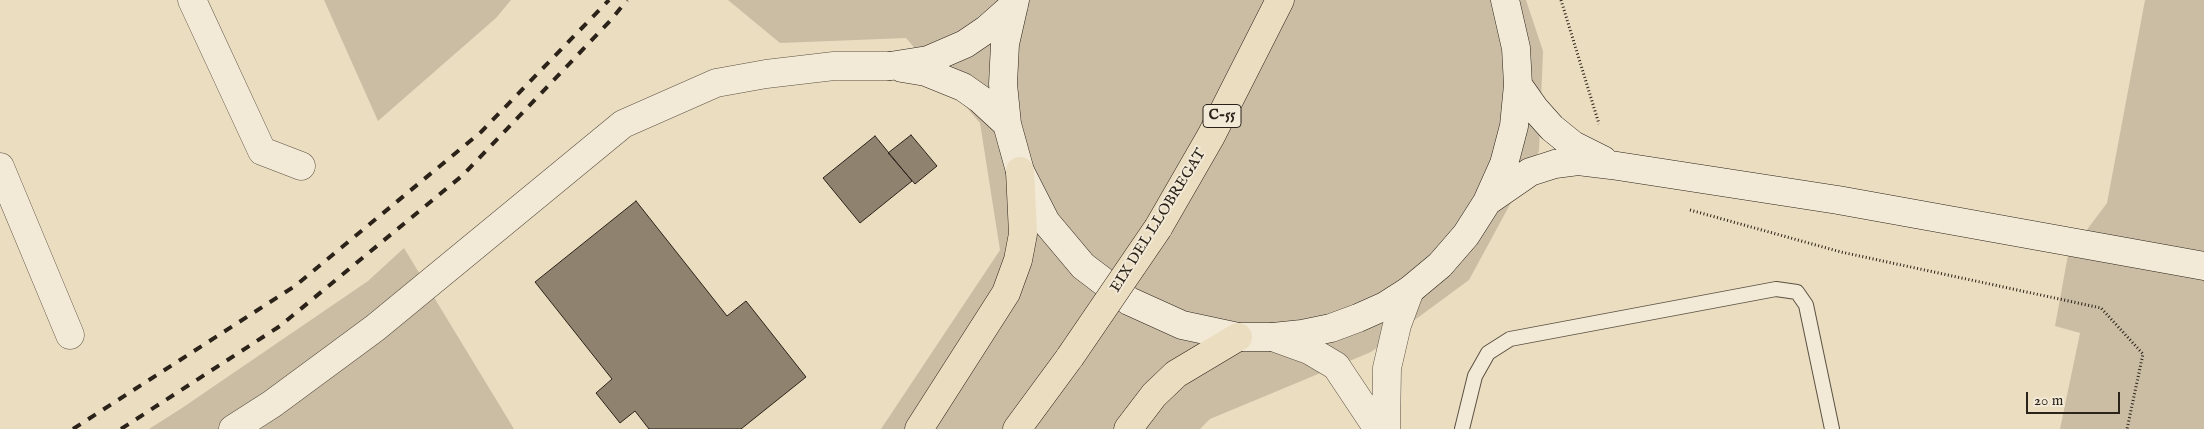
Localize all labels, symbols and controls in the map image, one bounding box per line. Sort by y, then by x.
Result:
road number: C-55 [1203,104,1241,128]
street label: EIX DEL LLOBREGAT [1107,146,1211,296]
scale bar [2029,382,2123,414]
text: 20 m [2034,391,2063,410]

